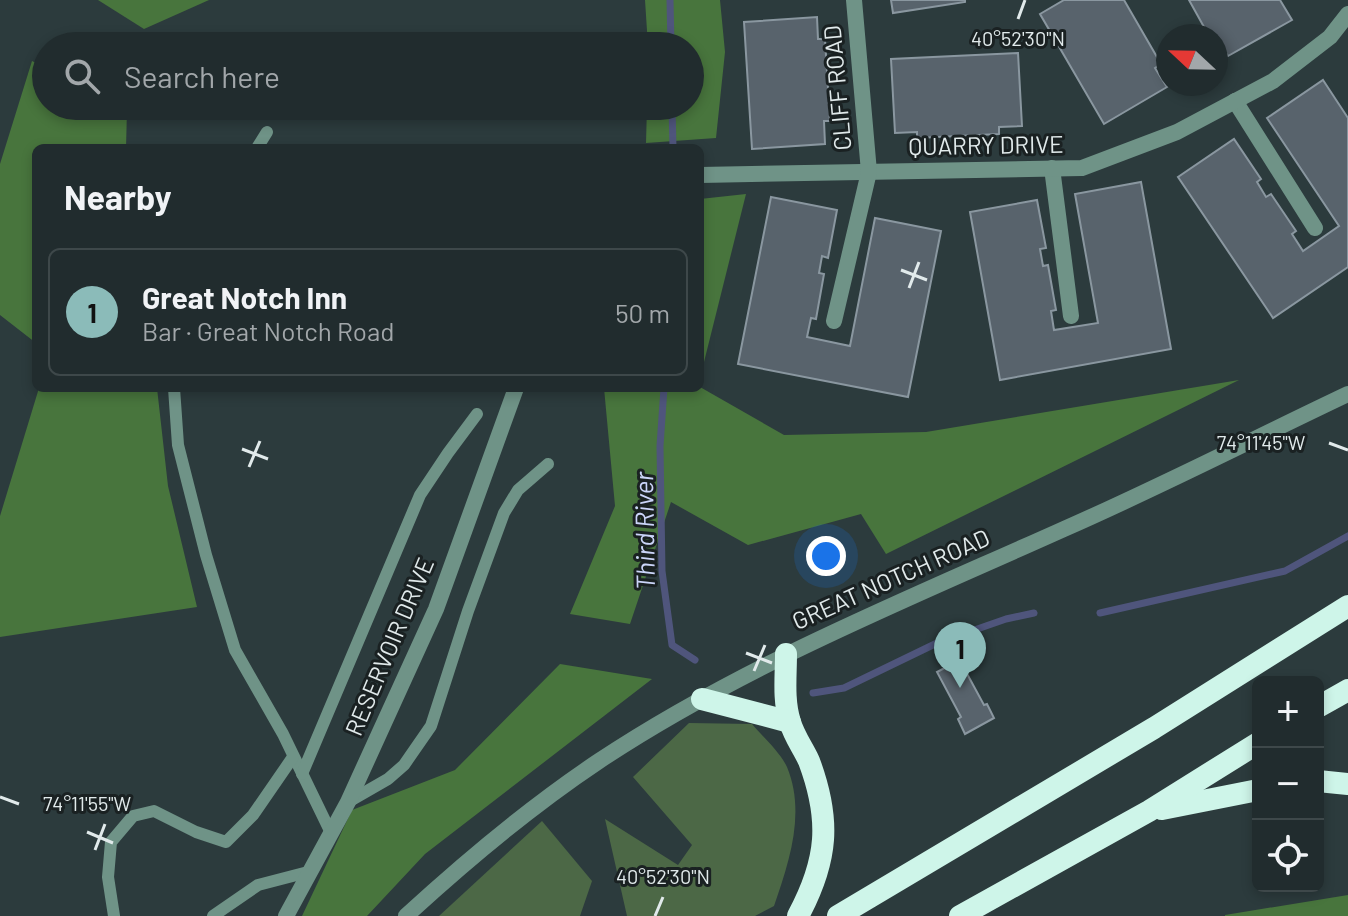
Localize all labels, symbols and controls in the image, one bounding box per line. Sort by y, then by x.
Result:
street label: CLIFF ROAD [817,24,856,152]
north arrow [1156,24,1228,96]
text: 40°52'30"N [971,26,1065,50]
search box [32,32,704,120]
icon: search [60,54,104,98]
text: Search here [124,58,280,94]
street label: QUARRY DRIVE [908,129,1064,160]
text: Nearby [64,176,172,217]
text: Great Notch Inn [142,279,347,315]
text: 1 [87,297,97,328]
text: 50 m [615,297,670,328]
text: Bar · Great Notch Road [142,315,395,346]
text: 74°11'45"W [1217,430,1306,454]
water label: Third River [627,471,660,590]
street label: GREAT NOTCH ROAD [787,522,994,635]
your location [806,536,846,576]
street label: RESERVOIR DRIVE [338,553,439,740]
pin: 1 [934,622,986,688]
map controls [1252,676,1324,892]
button: + [1252,676,1324,748]
button: − [1252,748,1324,820]
text: 74°11'55"W [43,791,132,815]
button: locate [1252,820,1324,892]
text: 40°52'30"N [616,864,710,888]

